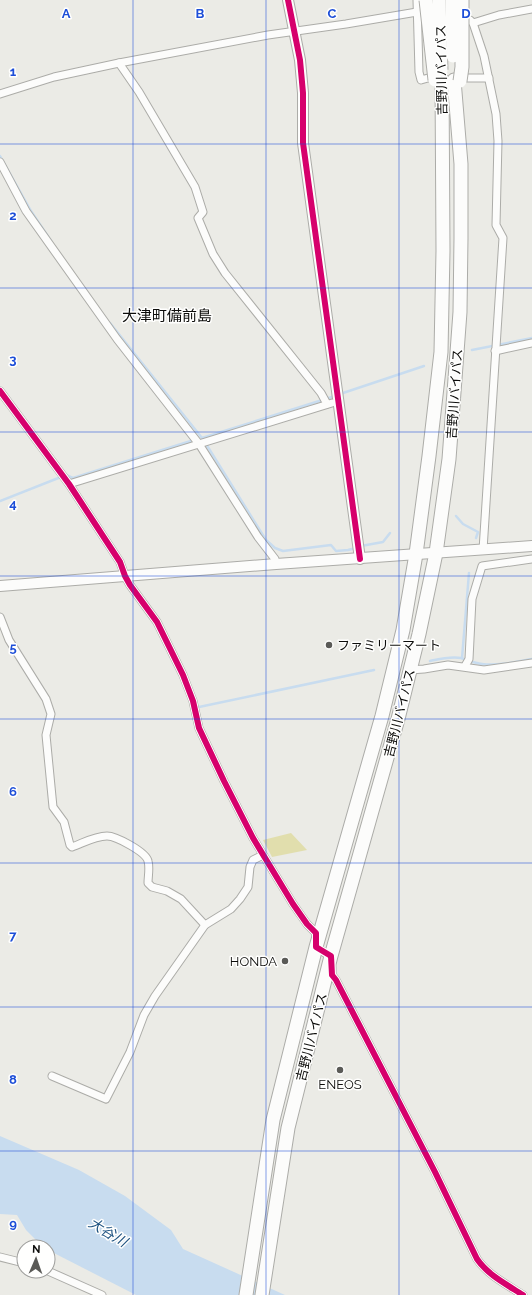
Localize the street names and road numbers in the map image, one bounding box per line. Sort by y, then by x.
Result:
street label: 吉野川バイパス [433,24,450,115]
street label: 吉野川バイパス [444,348,465,440]
street label: 吉野川バイパス [381,667,418,759]
street label: 吉野川バイパス [293,991,330,1083]

